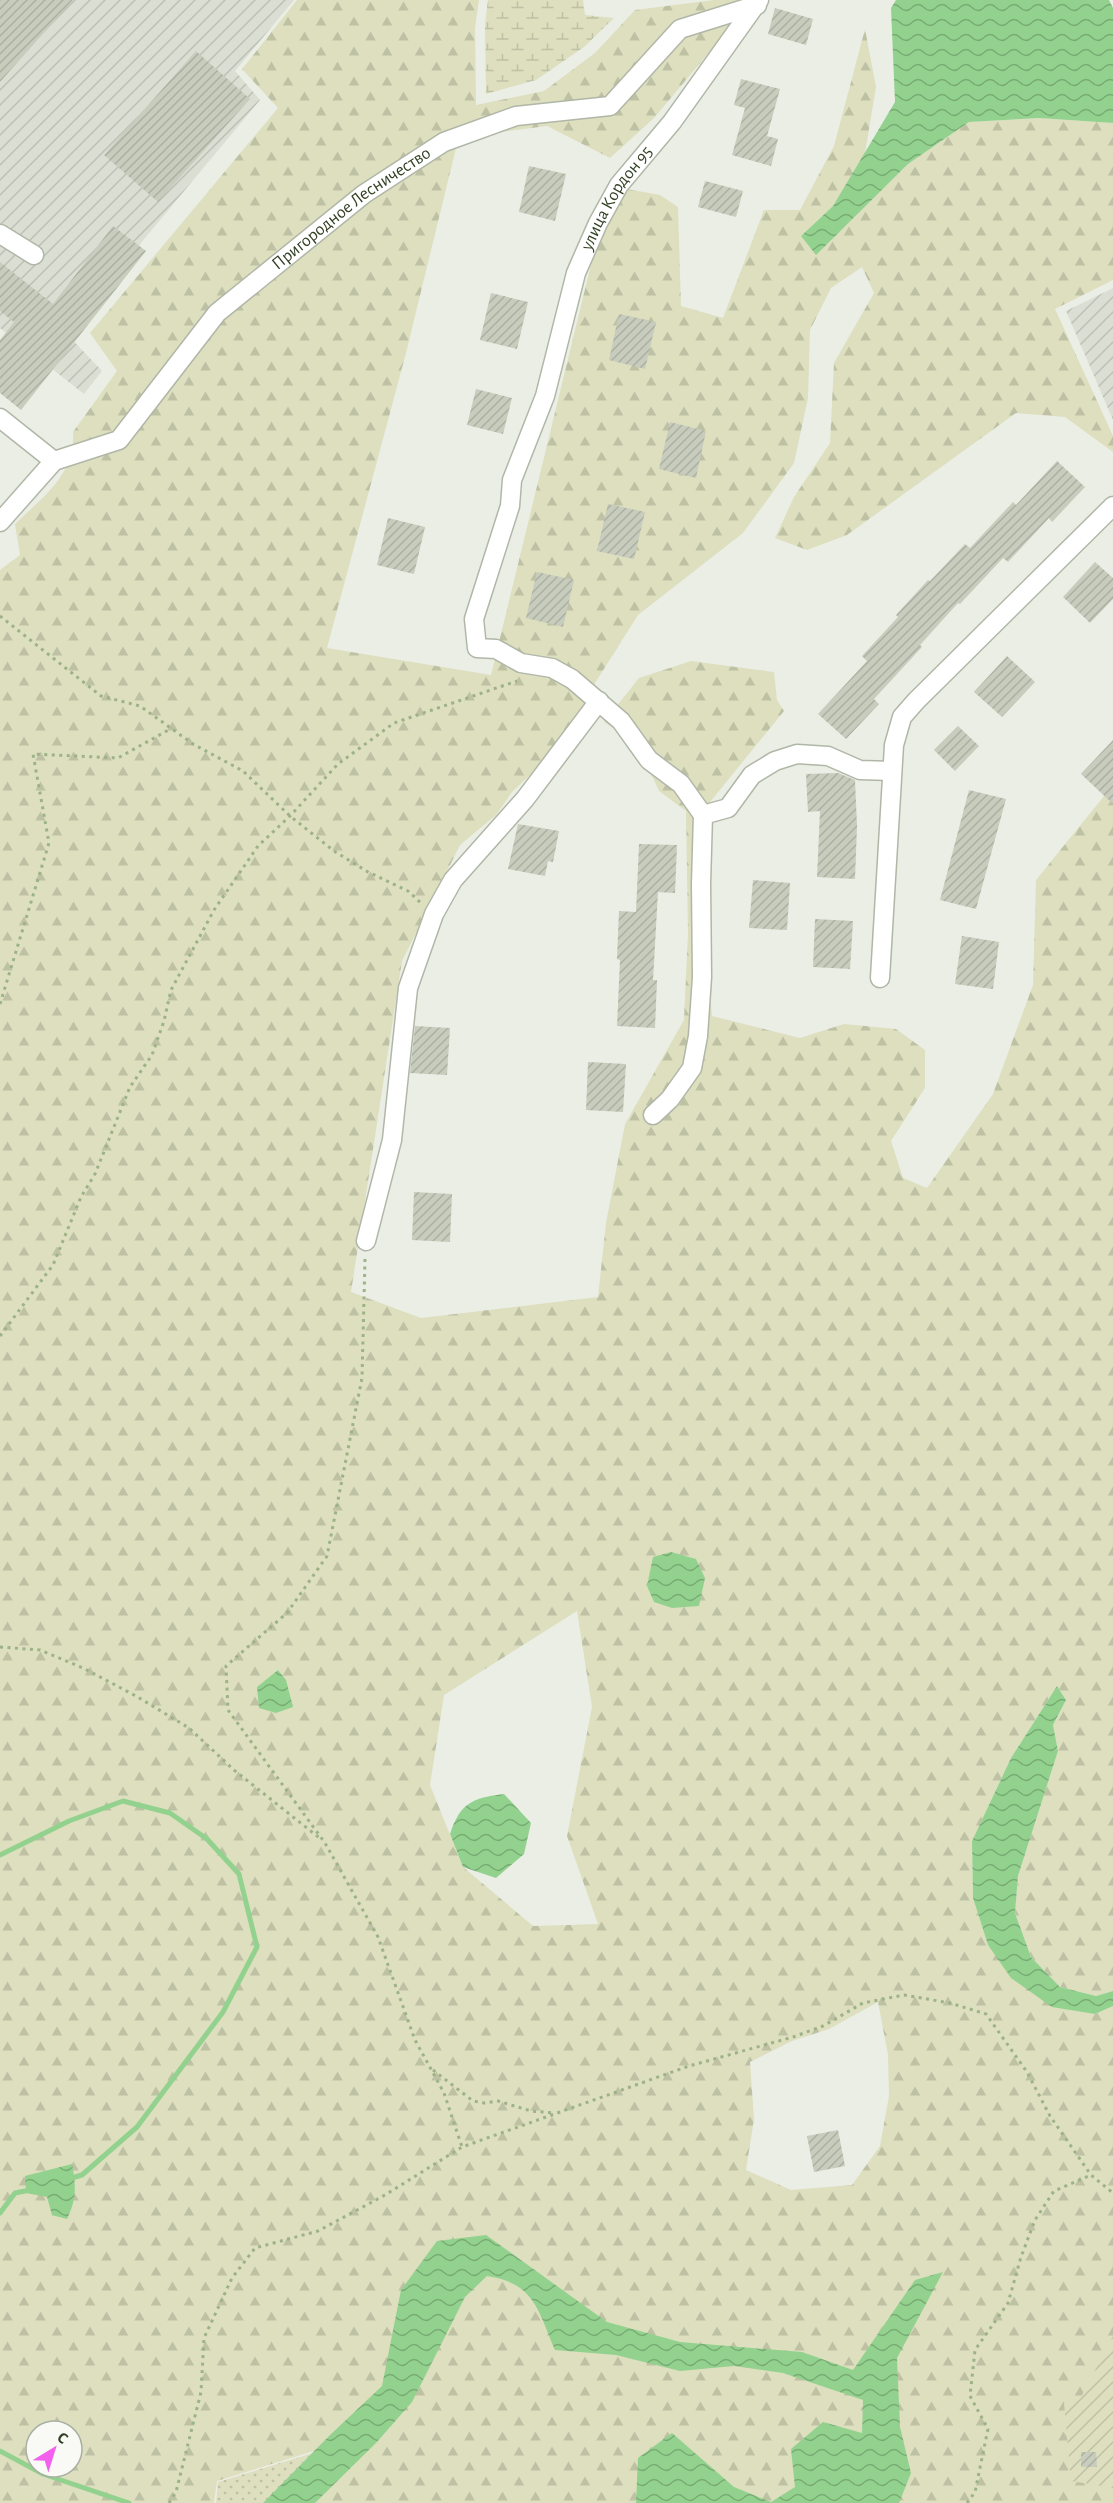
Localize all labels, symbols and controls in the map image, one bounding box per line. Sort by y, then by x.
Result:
street label: улица Кордон 95 [578,143,656,254]
street label: Пригородное Лесничество [269,144,434,274]
north arrow [24,2419,84,2479]
text: С [54,2429,71,2447]

